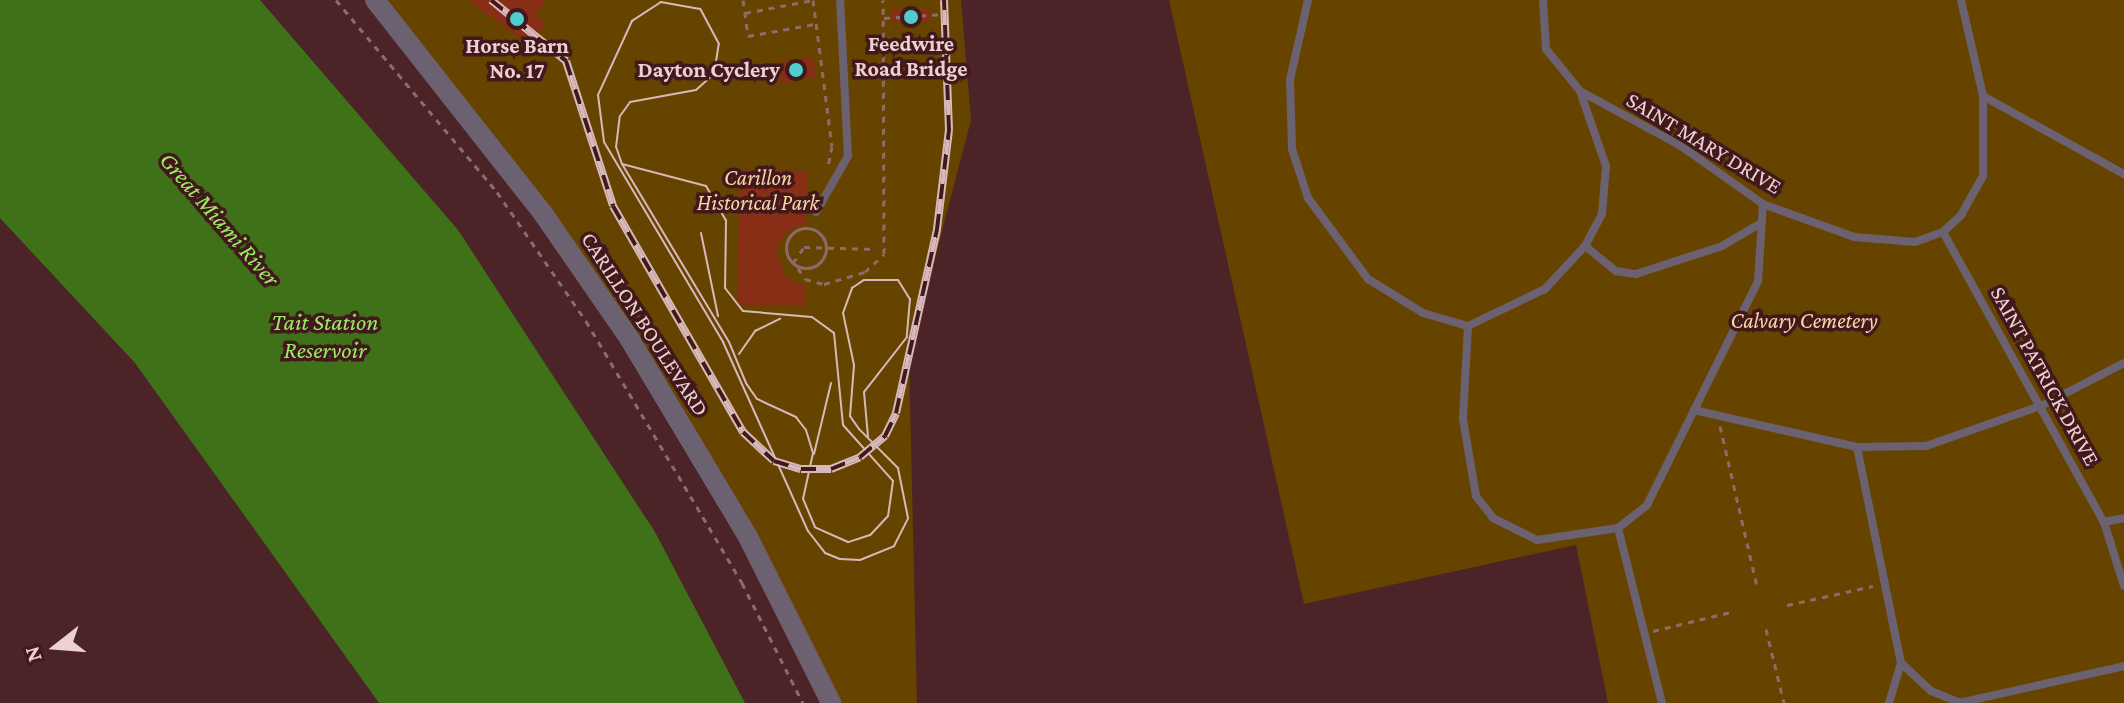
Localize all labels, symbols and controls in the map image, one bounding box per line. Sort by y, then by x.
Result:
marker: Feedwire Road Bridge [902,8,920,26]
marker: Horse Barn No. 17 [508,10,526,28]
place label: Feedwire Road Bridge [855,30,967,82]
place label: Horse Barn No. 17 [465,32,569,84]
place label: Dayton Cyclery [638,57,780,83]
marker: Dayton Cyclery [787,61,805,79]
street label: SAINT MARY DRIVE [1622,86,1786,200]
water label: Great Miami River [154,146,286,292]
park label: Carillon Historical Park [697,164,819,216]
street label: CARILLON BOULEVARD [576,227,714,421]
street label: SAINT PATRICK DRIVE [1985,282,2105,470]
water label: Tait Station Reservoir [272,308,378,364]
park label: Calvary Cemetery [1730,308,1878,334]
north arrow [16,607,96,687]
text: N [18,643,47,665]

